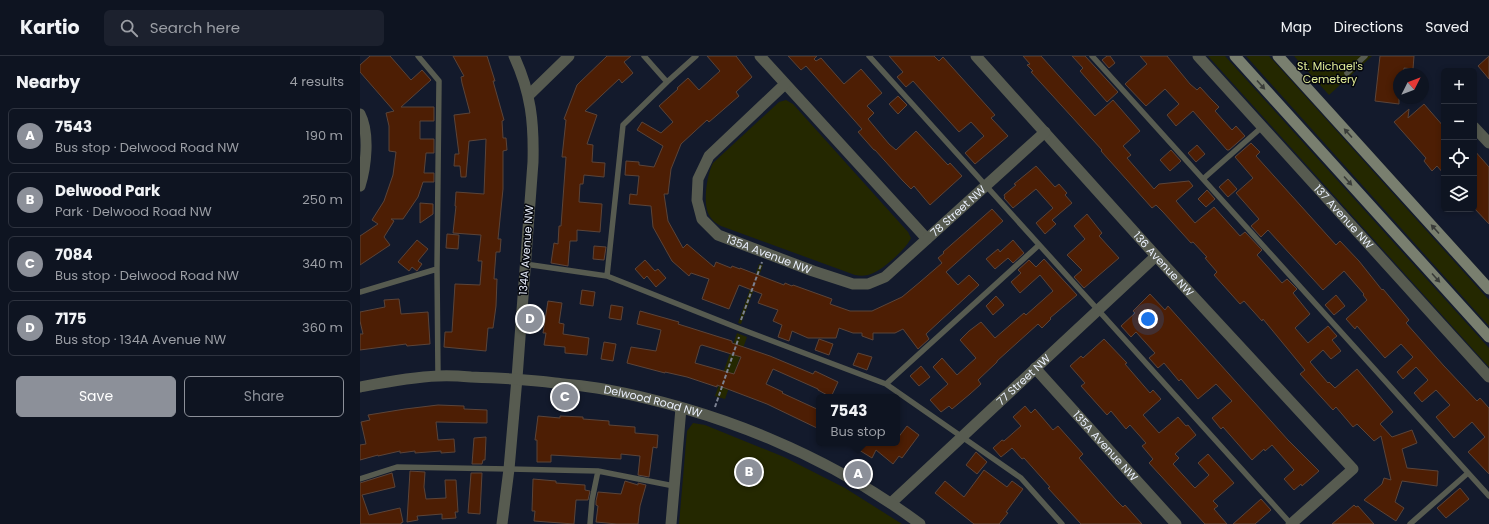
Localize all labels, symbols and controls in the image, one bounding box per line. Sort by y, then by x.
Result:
search box [104,10,384,46]
text: Kartio [20,14,80,41]
icon: search [118,17,140,39]
text: Search here [150,17,240,38]
text: Map [1281,17,1312,37]
text: Directions [1334,17,1403,37]
text: Saved [1425,17,1469,37]
park label: St. Michael's Cemetery [1297,58,1363,87]
north arrow [1393,68,1429,104]
map controls [1441,68,1477,212]
button: + [1441,68,1477,104]
text: Nearby [16,70,80,94]
text: 4 results [290,72,344,91]
one-way arrow [1257,80,1266,90]
button: − [1441,104,1477,140]
text: 7543 [55,116,92,137]
text: A [25,126,35,145]
text: 190 m [306,126,343,145]
one-way arrow [1343,127,1352,138]
text: Bus stop · Delwood Road NW [55,138,239,157]
button: locate [1441,140,1477,176]
one-way arrow [1344,176,1353,187]
button: layers [1441,176,1477,212]
text: Delwood Park [55,180,160,201]
street label: 78 Street NW [927,181,989,240]
street label: 137 Avenue NW [1310,181,1377,253]
text: B [26,190,34,209]
text: 250 m [302,190,343,209]
text: Park · Delwood Road NW [55,202,212,221]
street label: 134A Avenue NW [515,204,537,295]
one-way arrow [1430,224,1439,234]
street label: 136 Avenue NW [1130,228,1198,300]
street label: 135A Avenue NW [724,231,814,278]
text: 7084 [55,244,93,265]
text: C [25,254,35,273]
text: 340 m [302,254,343,273]
text: Bus stop · Delwood Road NW [55,266,239,285]
one-way arrow [1431,273,1440,283]
pin: D [517,304,543,334]
text: 7175 [55,308,86,329]
your location [1138,309,1158,329]
text: D [25,318,35,337]
text: 360 m [302,318,343,337]
text: Bus stop · 134A Avenue NW [55,330,226,349]
street label: 77 Street NW [993,350,1054,409]
button: Save [16,376,176,417]
button: Share [184,376,344,417]
street label: Delwood Road NW [602,381,704,421]
pin: C [552,382,578,412]
popup [816,394,900,446]
text: 7543 [830,400,867,421]
street label: 135A Avenue NW [1069,407,1142,485]
text: Bus stop [830,422,886,441]
pin: B [736,457,762,487]
pin: A [845,459,871,489]

